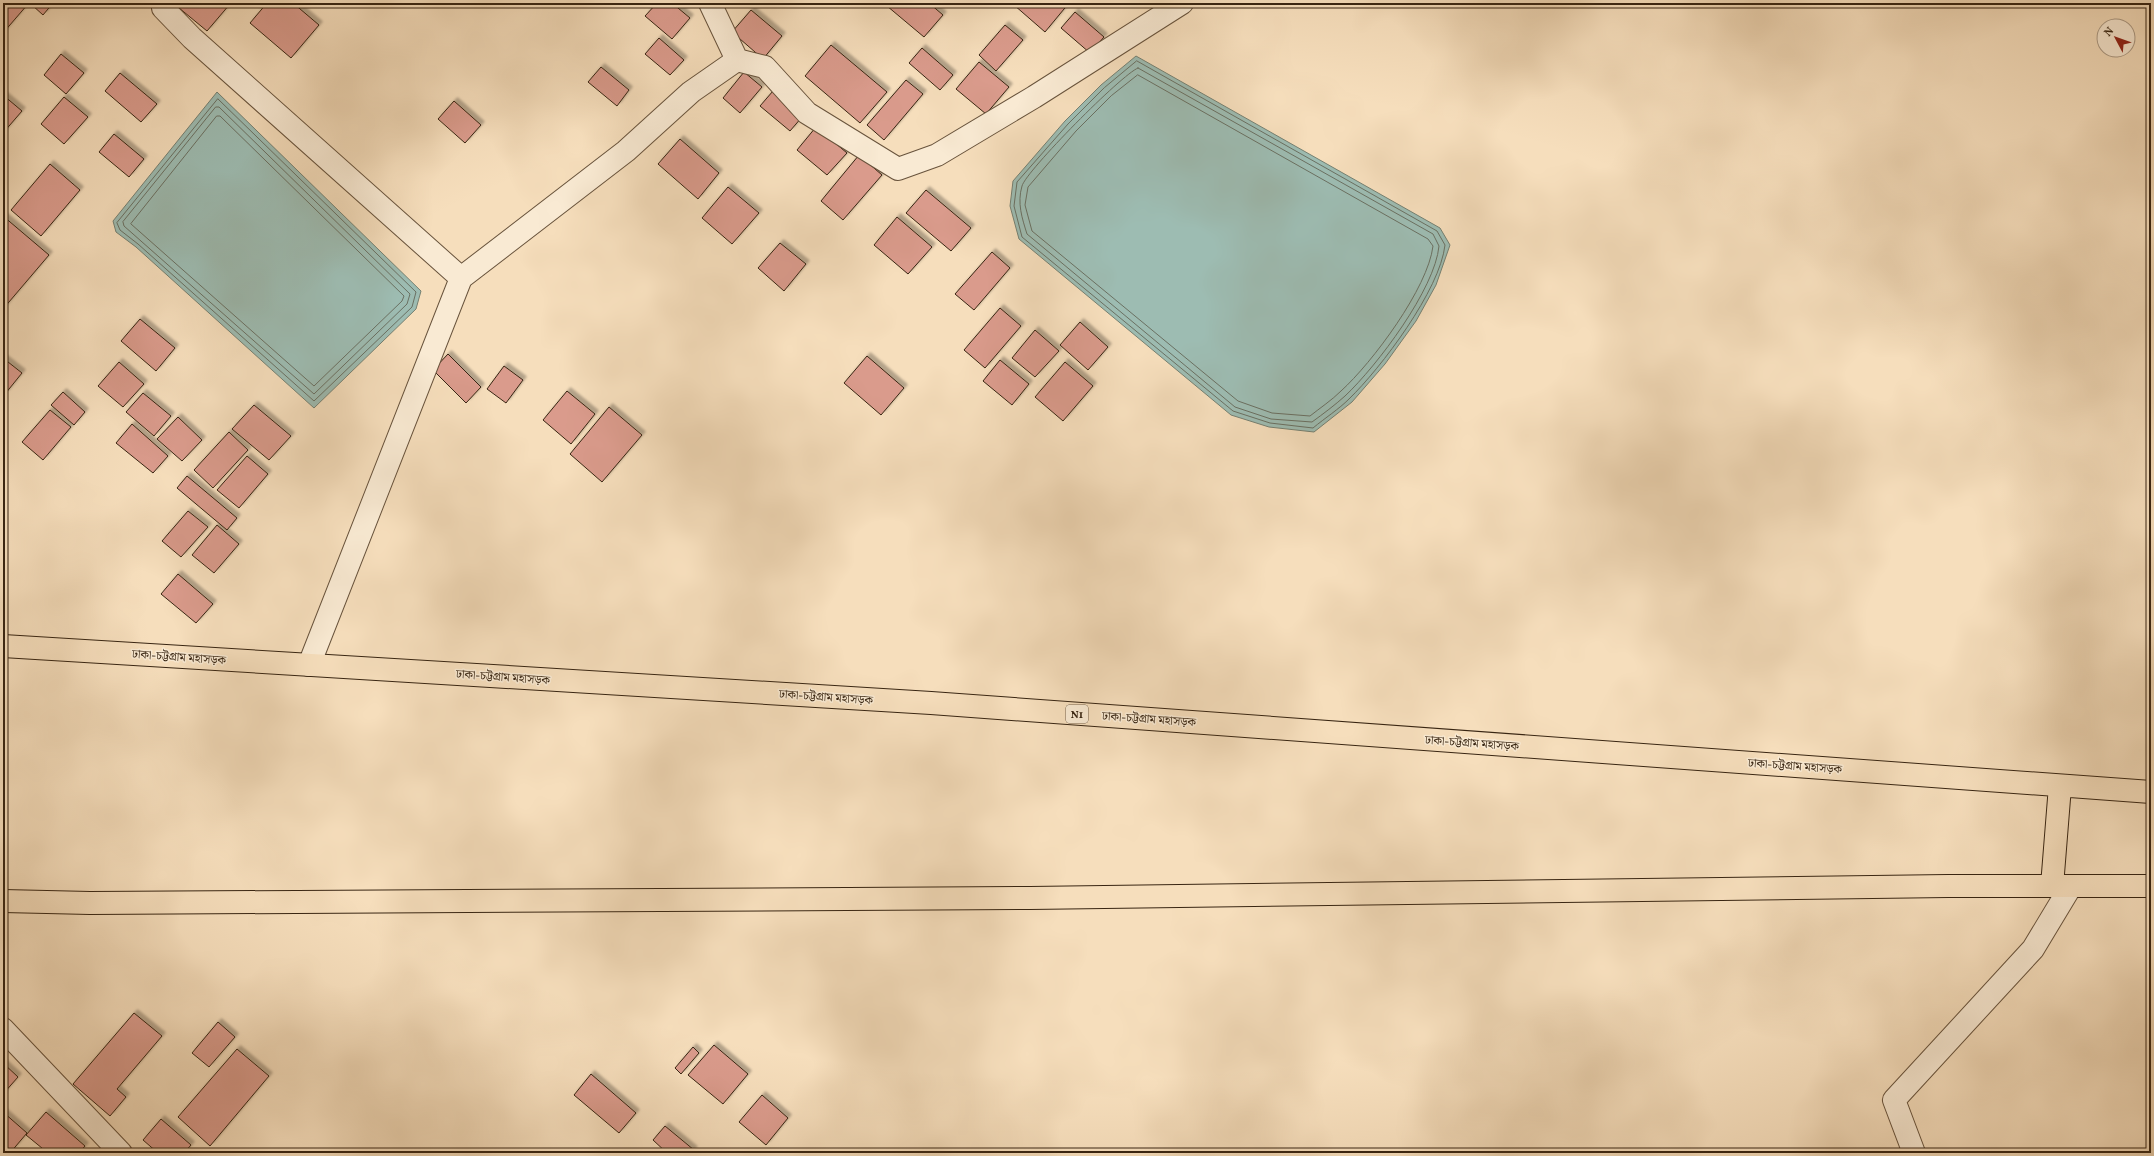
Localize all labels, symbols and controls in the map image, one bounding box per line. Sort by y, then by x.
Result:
north arrow [2096,18,2136,58]
text: N [2101,24,2118,40]
street label: ঢাকা-চট্টগ্রাম মহাসড়ক [130,645,227,669]
street label: ঢাকা-চট্টগ্রাম মহাসড়ক [454,665,551,689]
street label: ঢাকা-চট্টগ্রাম মহাসড়ক [777,685,874,709]
road number: N1 [1066,705,1088,723]
street label: ঢাকা-চট্টগ্রাম মহাসড়ক [1100,707,1197,731]
street label: ঢাকা-চট্টগ্রাম মহাসড়ক [1423,731,1520,755]
street label: ঢাকা-চট্টগ্রাম মহাসড়ক [1746,754,1843,778]

